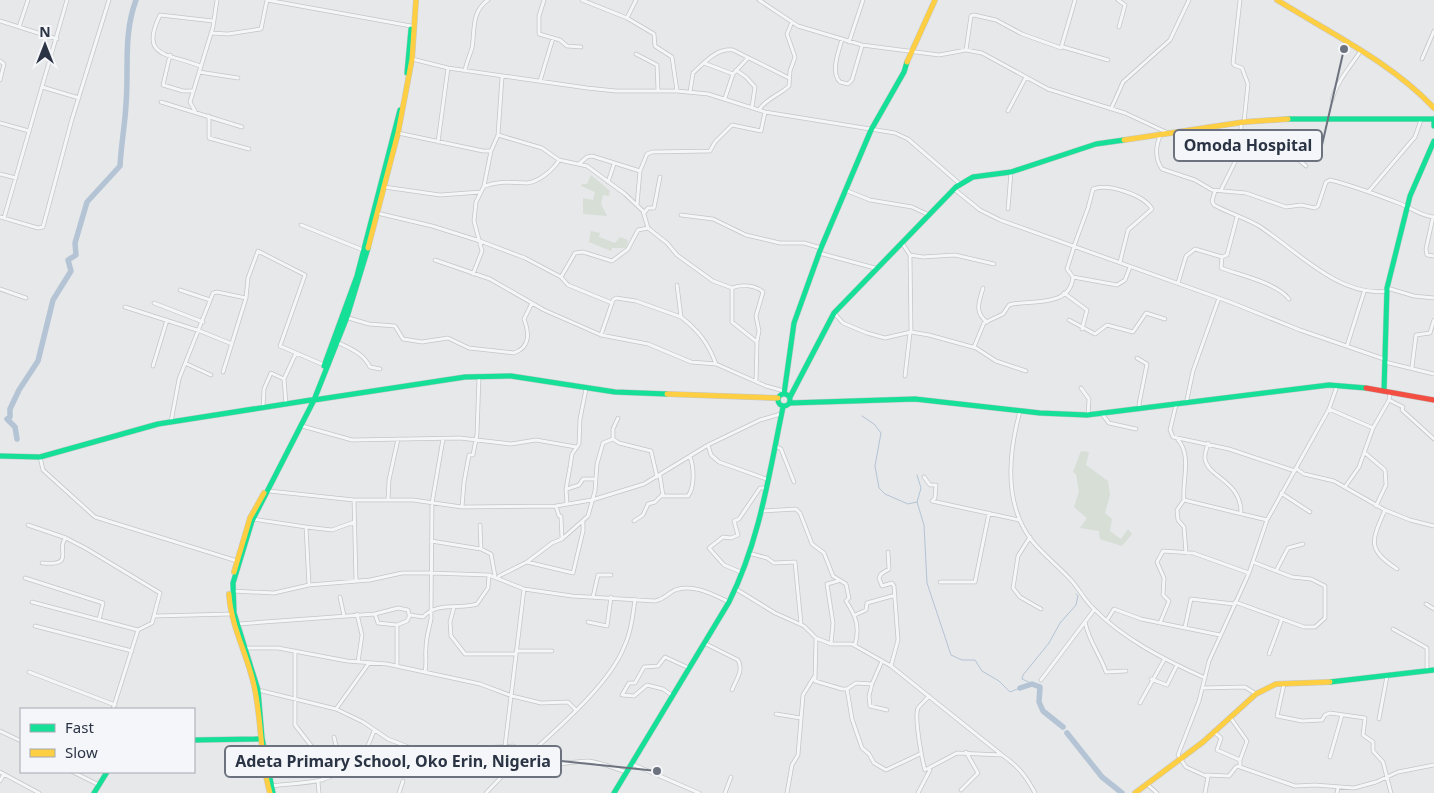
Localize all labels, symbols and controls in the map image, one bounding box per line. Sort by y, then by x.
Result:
north arrow [20,20,70,70]
text: N [39,22,51,41]
callout: Omoda Hospital [1174,130,1322,161]
text: Omoda Hospital [1184,134,1312,156]
legend [20,708,195,773]
text: Fast [65,717,94,737]
text: Slow [65,742,98,762]
callout: Adeta Primary School, Oko Erin, Nigeria [225,746,561,777]
text: Adeta Primary School, Oko Erin, Nigeria [235,750,551,772]

